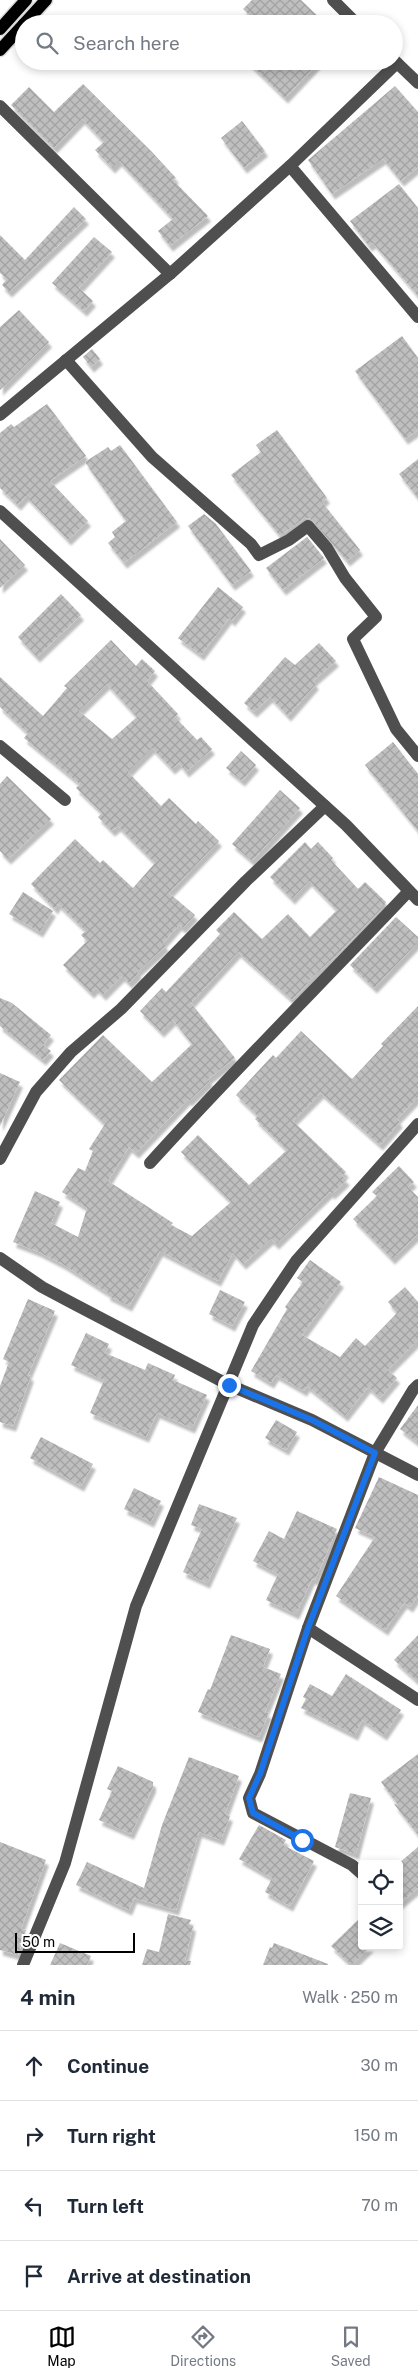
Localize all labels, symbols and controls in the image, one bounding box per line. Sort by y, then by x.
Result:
search box [15,15,403,70]
icon: search [33,29,61,57]
text: Search here [73,32,180,54]
route end [218,1374,241,1397]
route start [291,1829,314,1852]
map controls [358,1860,403,1950]
button: locate [358,1860,403,1905]
button: layers [358,1905,403,1950]
scale bar [15,1930,135,1953]
text: 50 m [22,1934,55,1950]
text: 4 min [20,1985,75,2010]
text: Walk · 250 m [302,1988,398,2007]
icon: ahead [20,2052,48,2080]
text: Continue [67,2055,149,2077]
text: 30 m [361,2056,398,2075]
icon: right [20,2122,48,2150]
text: Turn right [67,2125,156,2147]
text: 150 m [354,2126,398,2145]
icon: left [20,2192,48,2220]
text: Turn left [67,2195,144,2217]
text: 70 m [361,2196,398,2215]
icon: arrive [20,2262,48,2290]
text: Arrive at destination [67,2265,251,2287]
tab: Map [47,2323,76,2369]
tab: Directions [170,2323,236,2369]
tab: Saved [331,2323,371,2369]

